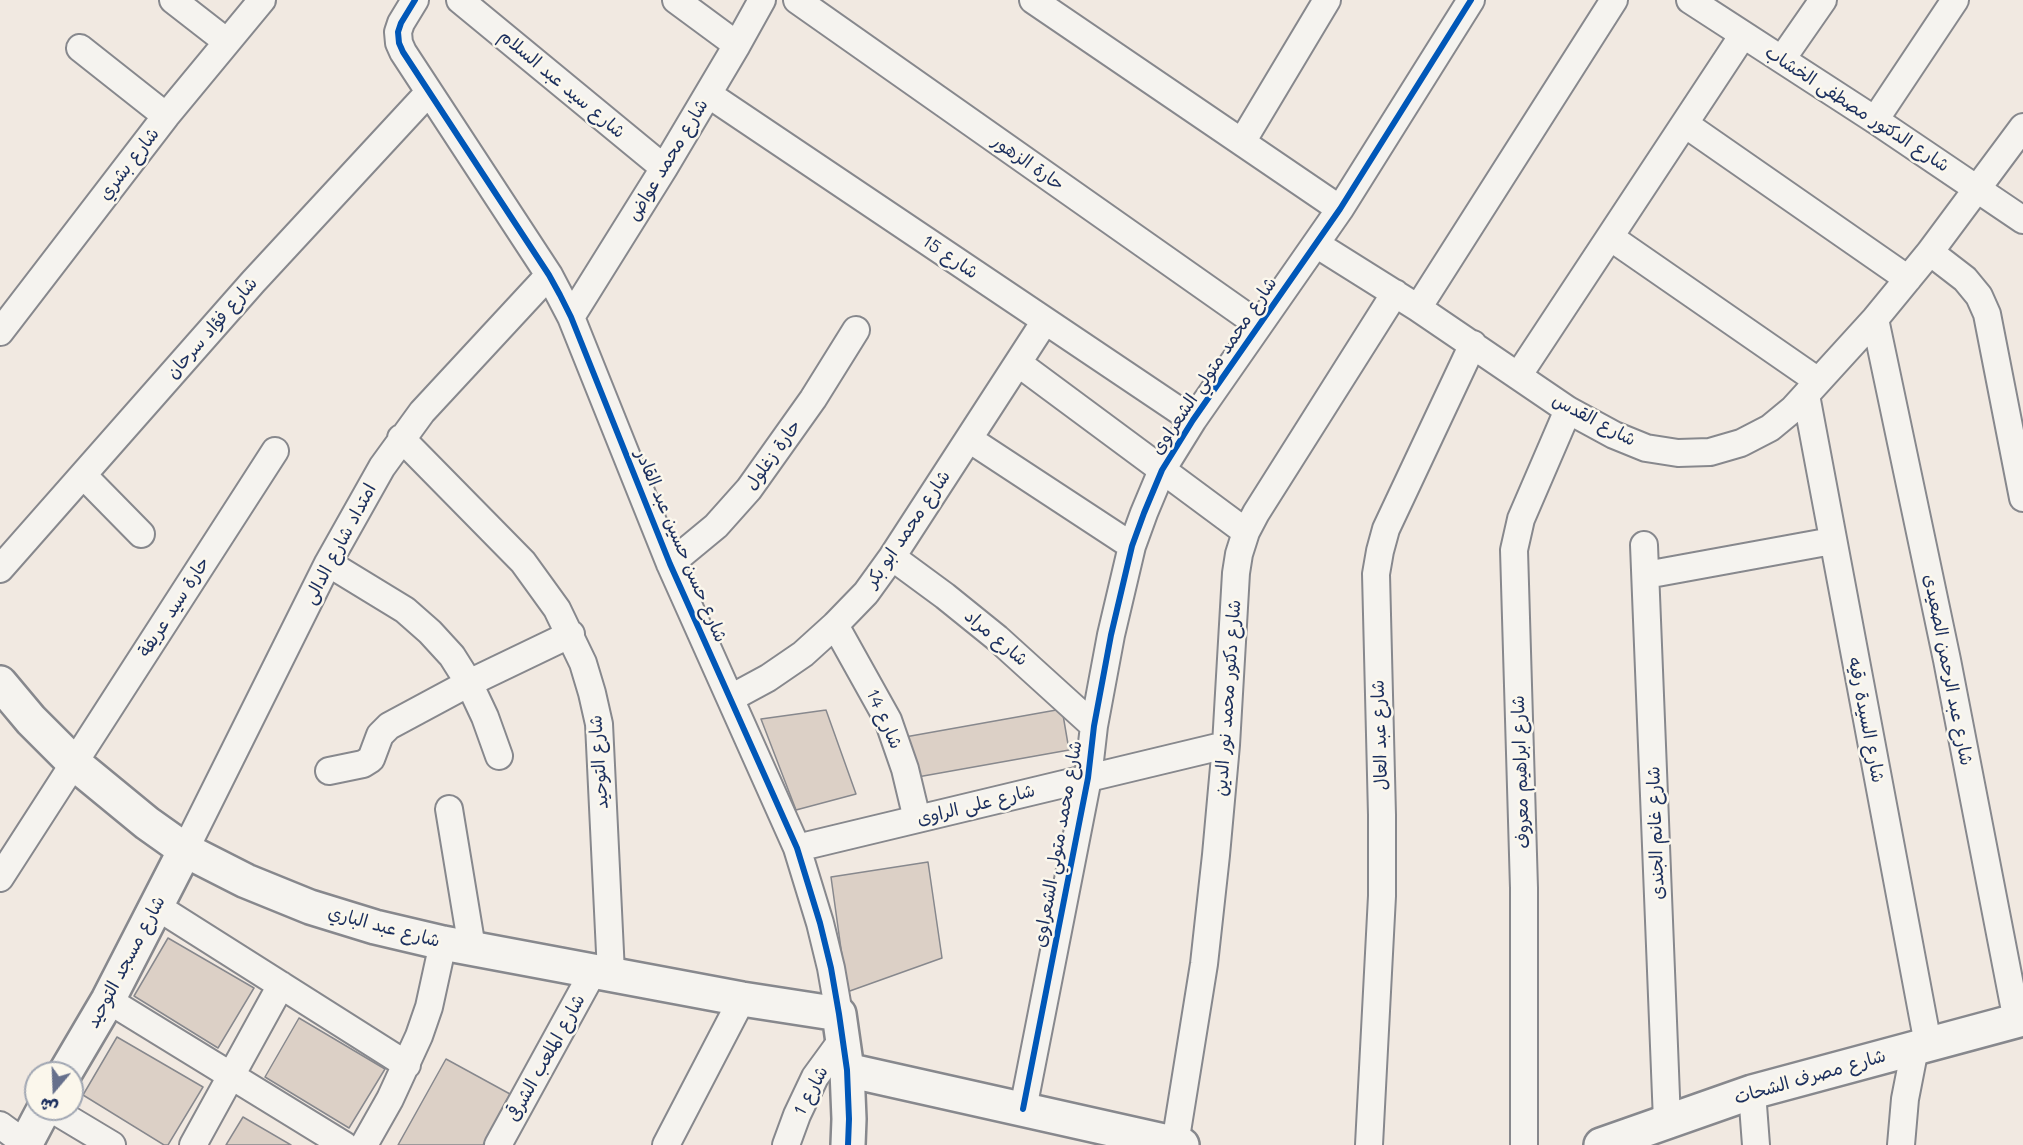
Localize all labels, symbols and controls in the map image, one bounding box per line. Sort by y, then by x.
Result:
street label: شارع سيد عبد السلام [495,25,629,143]
street label: شارع الدكتور مصطفى الخشاب [1761,41,1953,177]
street label: شارع محمد عواض [623,95,713,225]
street label: شارع بشري [94,124,164,204]
street label: حارة الزهور [988,130,1068,196]
street label: شارع 15 [918,230,982,284]
street label: شارع فؤاد سرحان [162,273,262,383]
street label: شارع محمد متولي الشعراوى [1146,273,1282,459]
street label: شارع القدس [1548,389,1640,451]
street label: حارة زغلول [740,416,806,494]
street label: شارع حسن حسين عبد القادر [631,446,731,646]
street label: شارع محمد ابو بكر [861,466,955,592]
street label: امتداد شارع الدالى [299,480,381,608]
street label: حارة سيد عريفة [134,553,214,661]
street label: شارع عبد الرحمن الصعيدى [1919,572,1977,768]
street label: شارع دكتور محمد نور الدين [1210,599,1246,797]
street label: شارع مراد [960,605,1032,671]
street label: شارع السيدة رقيه [1843,655,1889,785]
street label: شارع عبد العال [1367,679,1393,791]
street label: شارع 14 [861,686,907,752]
street label: شارع ابراهيم معروف [1508,695,1534,849]
street label: شارع التوحيد [585,714,613,810]
street label: شارع محمد متولي الشعراوى [1029,739,1087,949]
street label: شارع غانم الجندى [1643,766,1669,900]
street label: شارع على الراوى [915,780,1037,830]
street label: شارع مسجد التوحيد [82,892,170,1032]
street label: شارع عبد الباري [326,902,442,952]
street label: شارع الملعب الشرقى [502,991,590,1125]
street label: شارع مصرف الشحات [1732,1045,1888,1109]
north arrow [24,1061,84,1121]
street label: شارع 1 [789,1063,833,1119]
text: ش [37,1094,60,1119]

